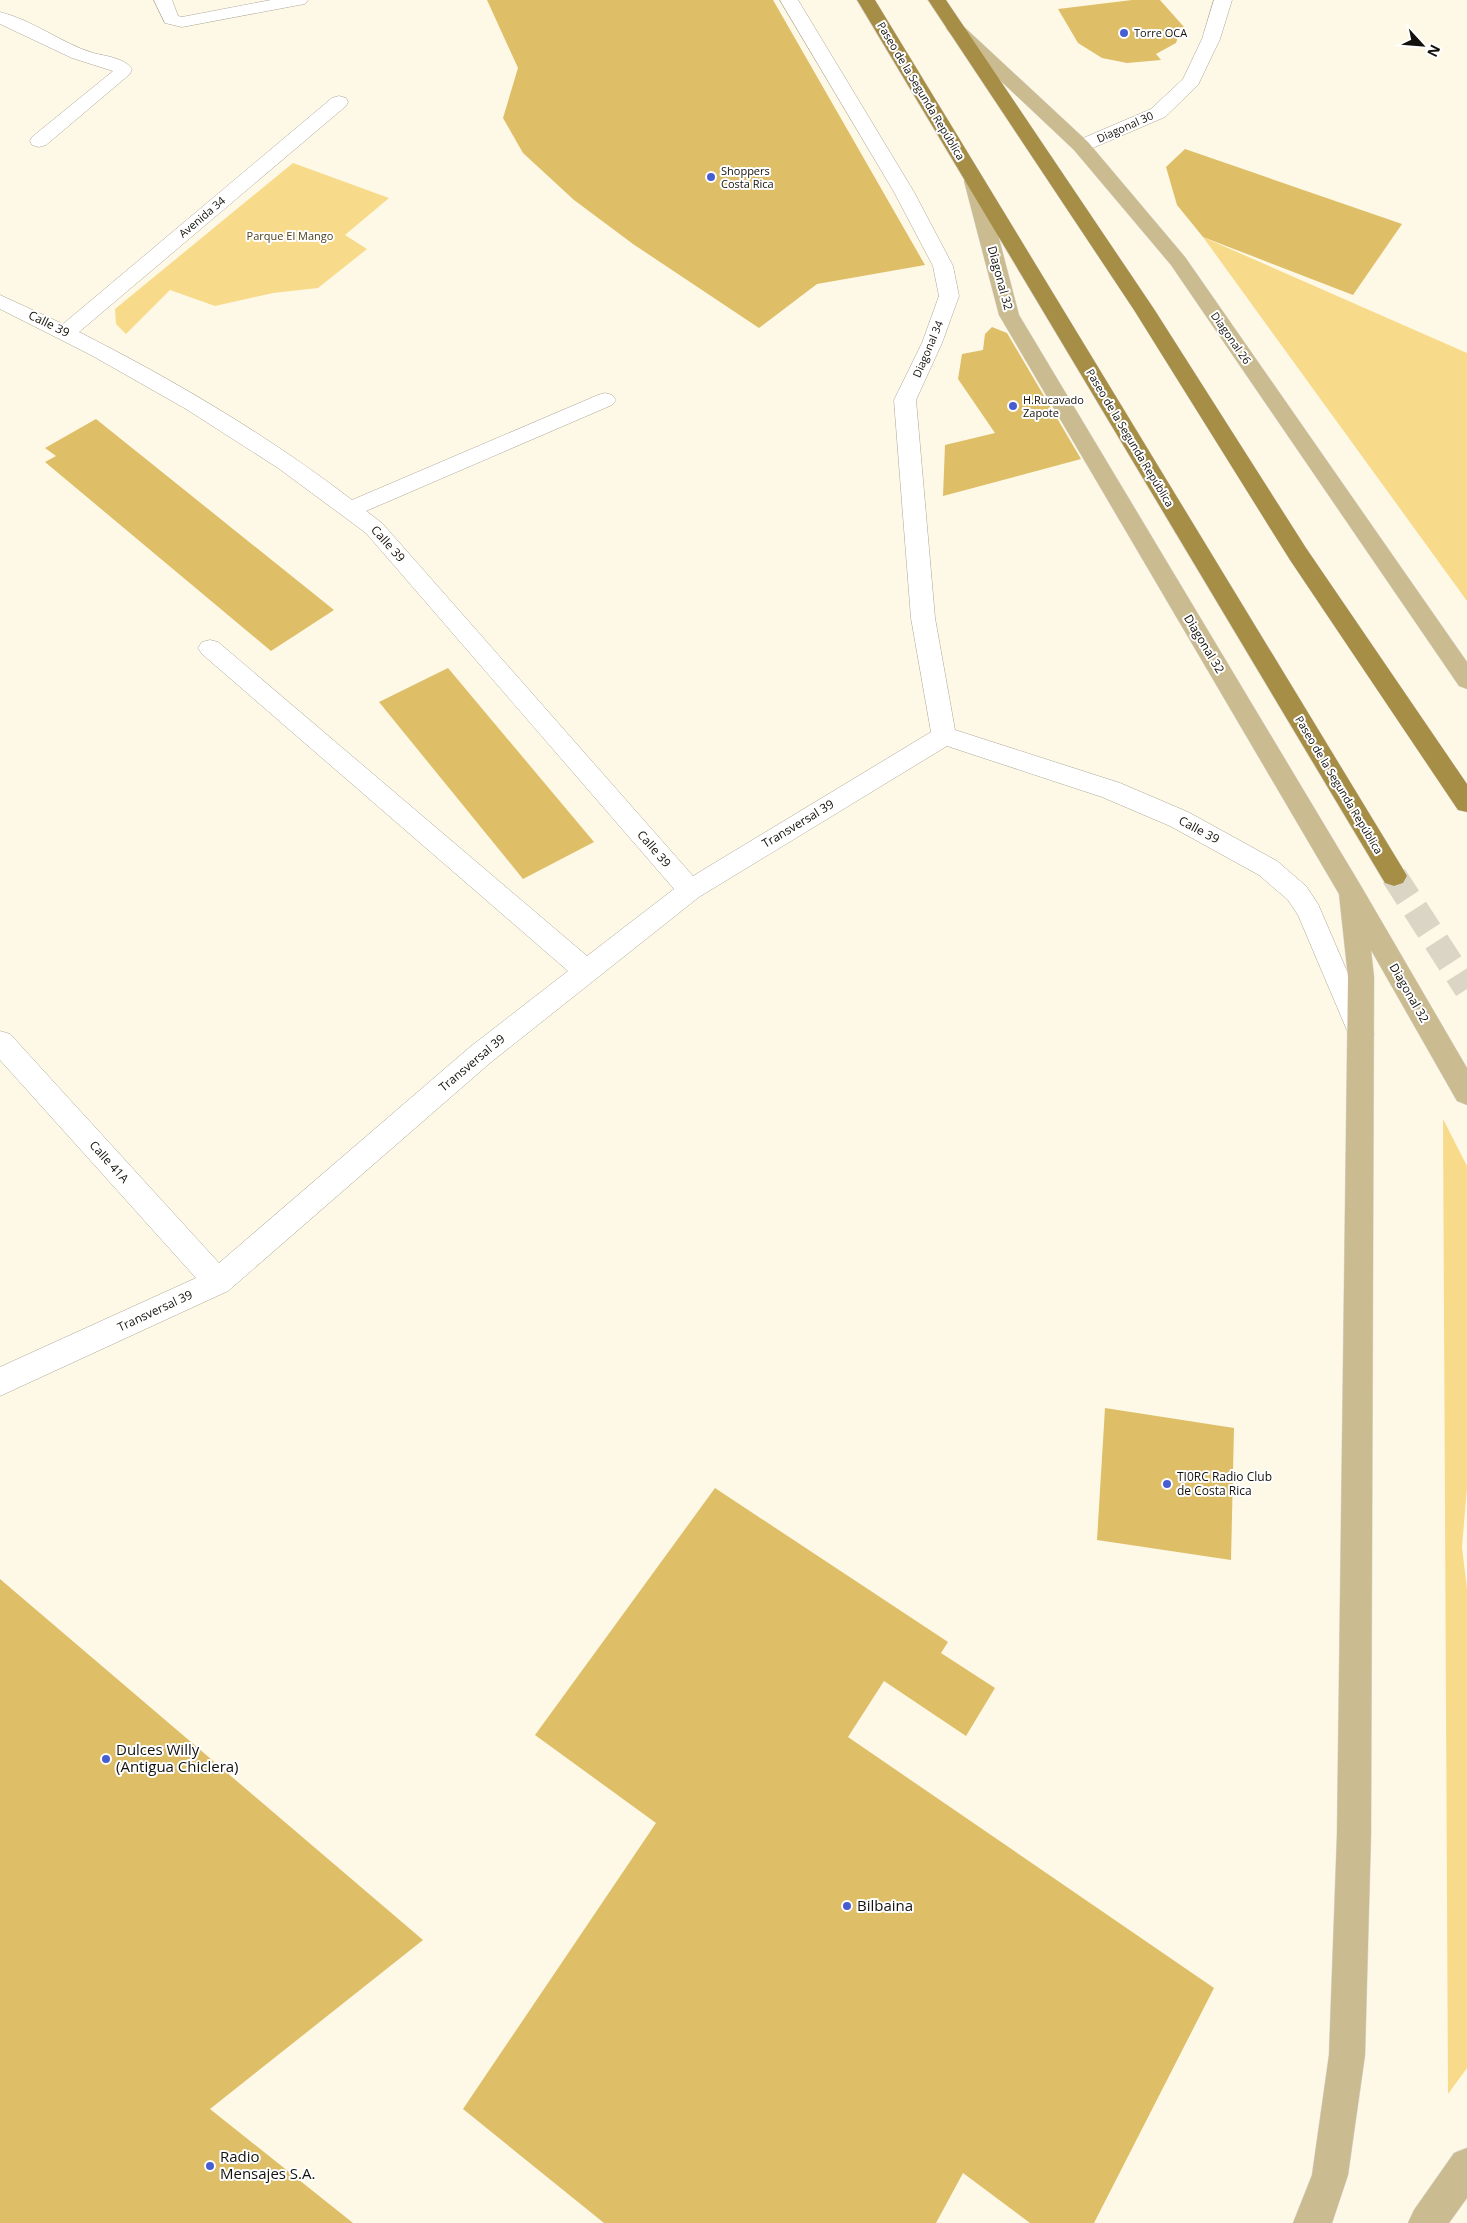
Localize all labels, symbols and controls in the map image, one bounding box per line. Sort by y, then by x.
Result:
street label: Paseo de la Segunda República [874,19,969,163]
north arrow [1397,20,1447,70]
place label: Torre OCA [1134,25,1187,40]
marker: Torre OCA [1118,27,1130,39]
text: N [1423,42,1445,60]
street label: Diagonal 30 [1094,107,1156,146]
place label: Shoppers Costa Rica [721,163,774,191]
marker: Shoppers Costa Rica [705,171,717,183]
street label: Avenida 34 [175,192,229,241]
park label: Parque El Mango [247,228,334,243]
street label: Diagonal 32 [984,244,1017,312]
street label: Calle 39 [26,306,73,341]
street label: Diagonal 26 [1208,309,1255,367]
street label: Diagonal 34 [909,317,947,380]
street label: Paseo de la Segunda República [1083,366,1178,510]
place label: H.Rucavado Zapote [1023,392,1084,420]
marker: H.Rucavado Zapote [1007,400,1019,412]
street label: Calle 39 [367,522,409,566]
street label: Diagonal 32 [1180,611,1229,677]
street label: Paseo de la Segunda República [1292,713,1387,857]
street label: Transversal 39 [759,795,837,852]
street label: Calle 39 [1176,812,1223,847]
street label: Calle 39 [634,827,675,871]
street label: Diagonal 32 [1386,960,1433,1026]
street label: Transversal 39 [435,1030,508,1095]
street label: Calle 41A [86,1137,133,1187]
street label: Transversal 39 [114,1286,195,1335]
place label: TI0RC Radio Club de Costa Rica [1177,1468,1272,1499]
marker: TI0RC Radio Club de Costa Rica [1161,1478,1173,1490]
place label: Dulces Willy (Antigua Chiclera) [116,1739,239,1776]
marker: Dulces Willy (Antigua Chiclera) [100,1753,112,1765]
place label: Bilbaina [857,1895,913,1915]
marker: Bilbaina [841,1900,853,1912]
place label: Radio Mensajes S.A. [220,2146,315,2183]
marker: Radio Mensajes S.A. [204,2160,216,2172]

